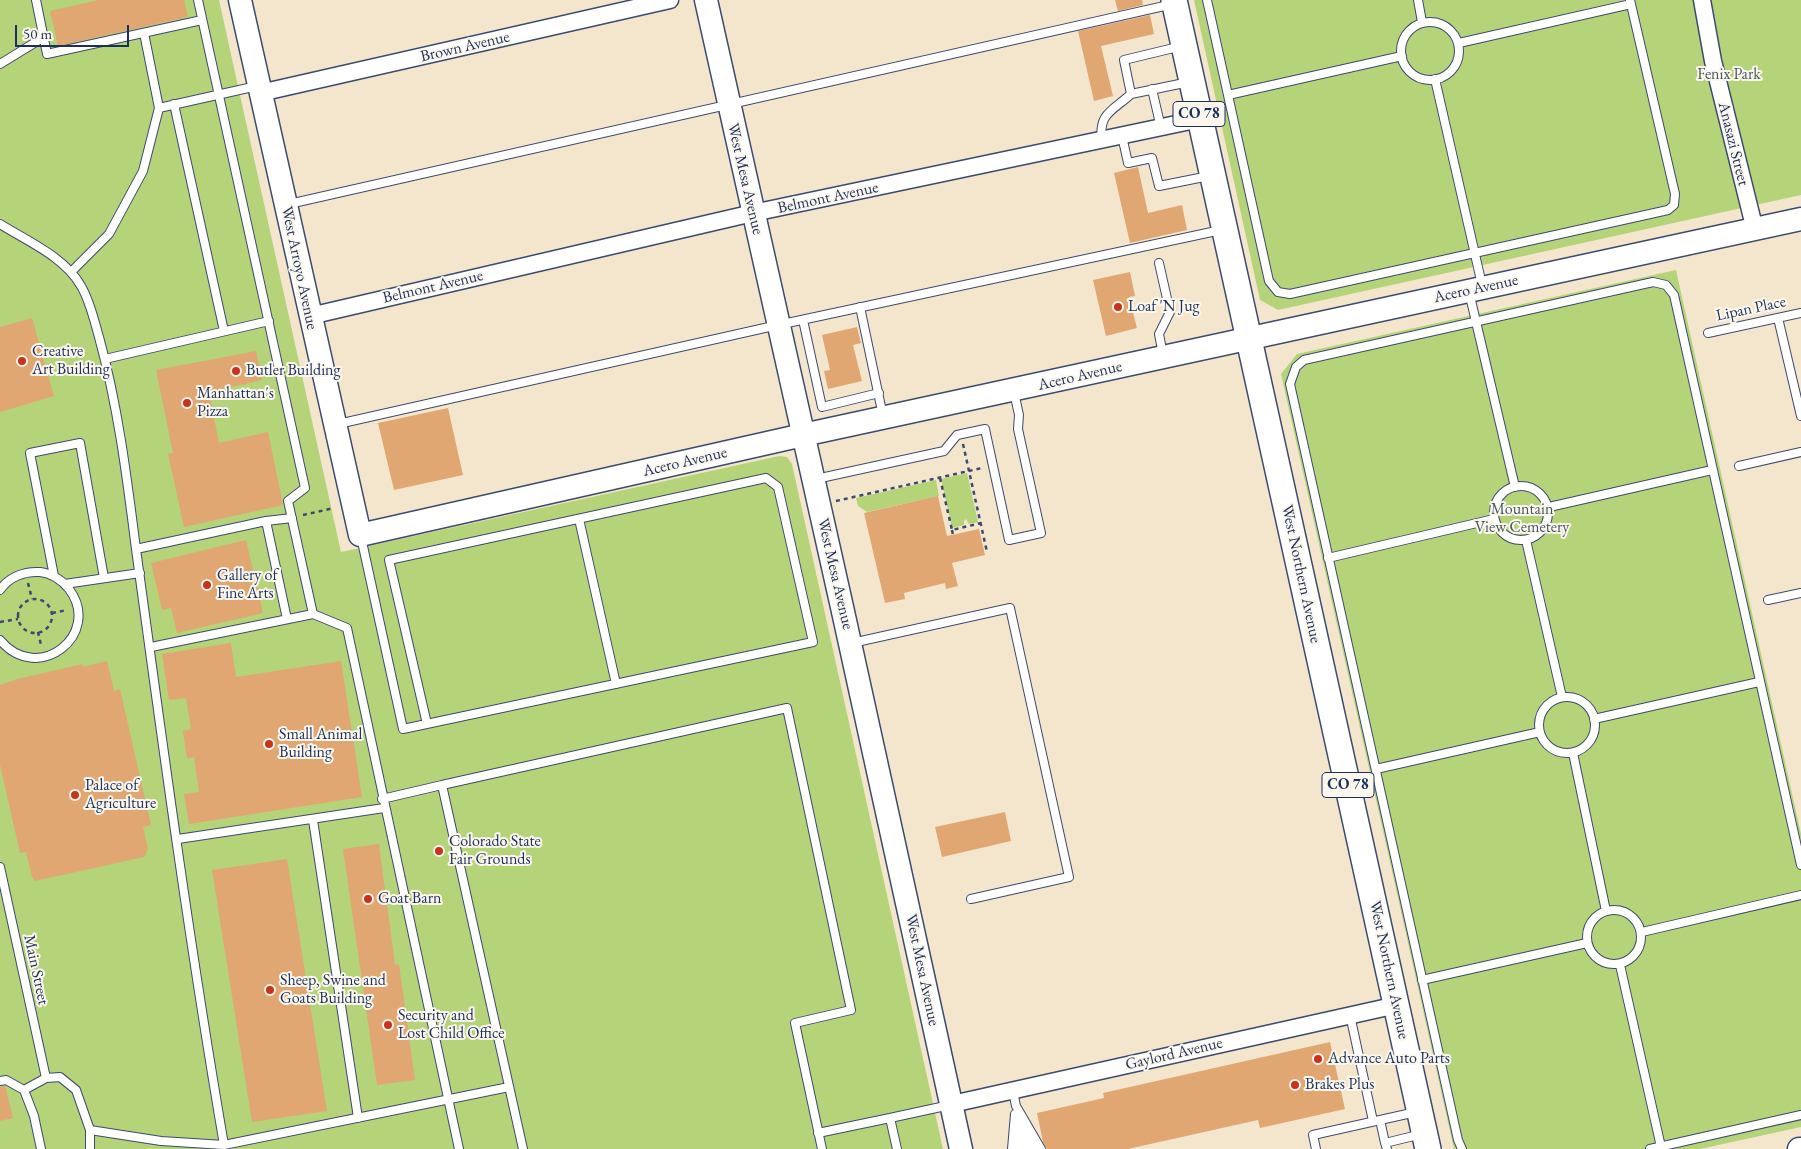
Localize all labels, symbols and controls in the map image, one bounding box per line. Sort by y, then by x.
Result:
scale bar [18,15,131,47]
text: 50 m [23,24,52,43]
street label: Brown Avenue [419,27,511,67]
park label: Fenix Park [1697,65,1761,85]
street label: Anasazi Street [1713,100,1753,188]
road number: CO 78 [1173,102,1225,126]
street label: West Mesa Avenue [723,121,767,237]
street label: Belmont Avenue [776,178,880,218]
street label: West Arroyo Avenue [277,205,321,331]
street label: Belmont Avenue [381,266,485,308]
street label: Acero Avenue [1432,271,1520,307]
street label: Lipan Place [1714,292,1788,326]
place label: Loaf 'N Jug [1128,297,1200,317]
marker: Loaf 'N Jug [1112,301,1124,313]
place label: Creative Art Building [32,342,110,380]
marker: Creative Art Building [16,355,28,367]
street label: Acero Avenue [1036,357,1124,395]
place label: Butler Building [246,361,340,381]
marker: Butler Building [230,365,242,377]
place label: Manhattan's Pizza [197,384,274,422]
marker: Manhattan's Pizza [181,397,193,409]
street label: Acero Avenue [641,443,729,481]
park label: Mountain View Cemetery [1475,500,1569,538]
street label: West Northern Avenue [1277,503,1325,645]
street label: West Mesa Avenue [813,516,857,632]
place label: Gallery of Fine Arts [217,566,278,604]
marker: Gallery of Fine Arts [201,579,213,591]
place label: Small Animal Building [279,725,362,763]
marker: Small Animal Building [263,738,275,750]
road number: CO 78 [1322,772,1374,798]
place label: Palace of Agriculture [85,776,156,814]
marker: Palace of Agriculture [69,789,81,801]
place label: Colorado State Fair Grounds [449,832,541,870]
marker: Colorado State Fair Grounds [433,845,445,857]
place label: Goat Barn [378,889,441,909]
marker: Goat Barn [362,893,374,905]
street label: West Northern Avenue [1365,899,1413,1041]
street label: West Mesa Avenue [901,912,943,1028]
street label: Main Street [19,933,53,1007]
place label: Sheep, Swine and Goats Building [280,971,386,1009]
marker: Sheep, Swine and Goats Building [264,984,276,996]
place label: Security and Lost Child Office [398,1006,504,1044]
marker: Security and Lost Child Office [382,1019,394,1031]
street label: Gaylord Avenue [1124,1033,1224,1075]
place label: Advance Auto Parts [1328,1049,1450,1069]
marker: Advance Auto Parts [1312,1053,1324,1065]
place label: Brakes Plus [1305,1075,1375,1095]
marker: Brakes Plus [1289,1079,1301,1091]

